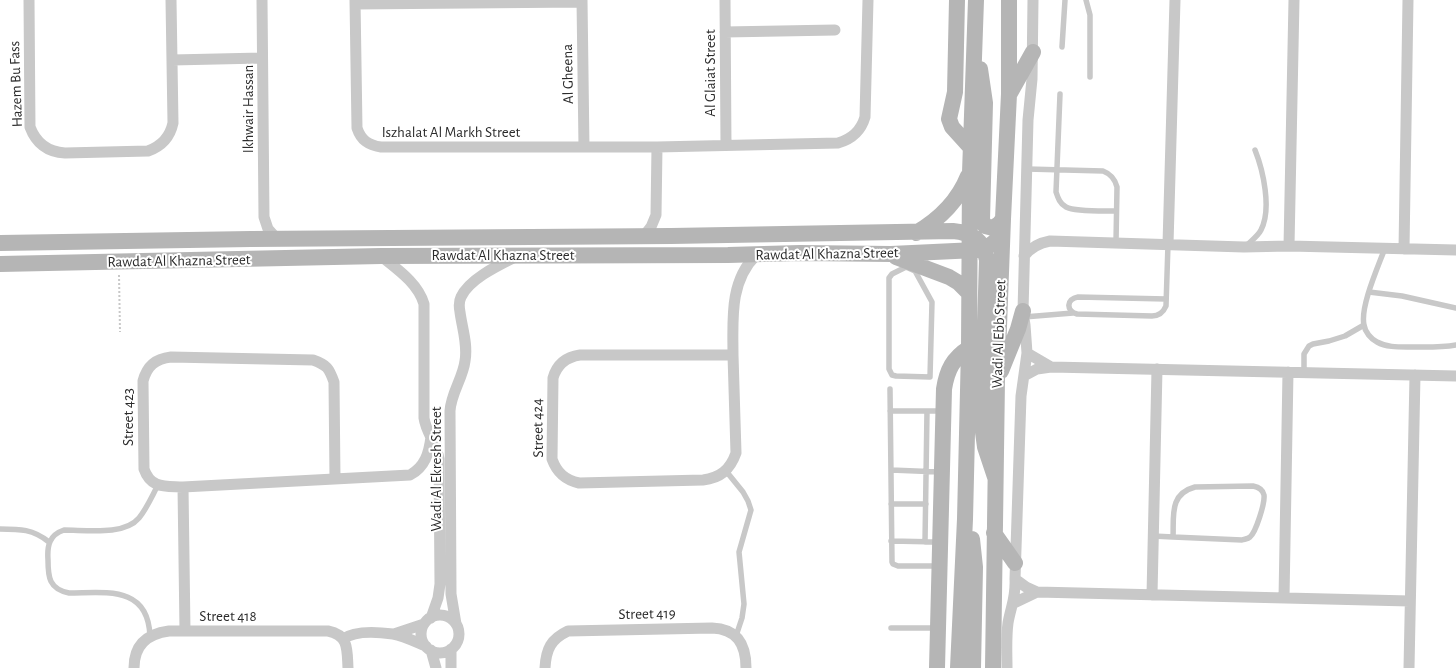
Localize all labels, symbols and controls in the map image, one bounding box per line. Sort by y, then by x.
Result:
street label: Al Glaiat Street [701,29,719,117]
street label: Hazem Bu Fass [5,40,27,128]
street label: Al Gheena [558,44,578,104]
street label: Ikhwair Hassan [239,65,257,153]
street label: Iszhalat Al Markh Street [382,123,520,141]
street label: Rawdat Al Khazna Street [755,244,899,264]
street label: Rawdat Al Khazna Street [431,246,575,264]
street label: Rawdat Al Khazna Street [107,251,251,271]
street label: Wadi Al Ebb Street [988,279,1010,389]
street label: Street 423 [119,388,137,446]
street label: Street 424 [528,398,548,458]
street label: Wadi Al Ekresh Street [427,406,445,532]
street label: Street 419 [618,605,676,623]
street label: Street 418 [199,607,257,625]

